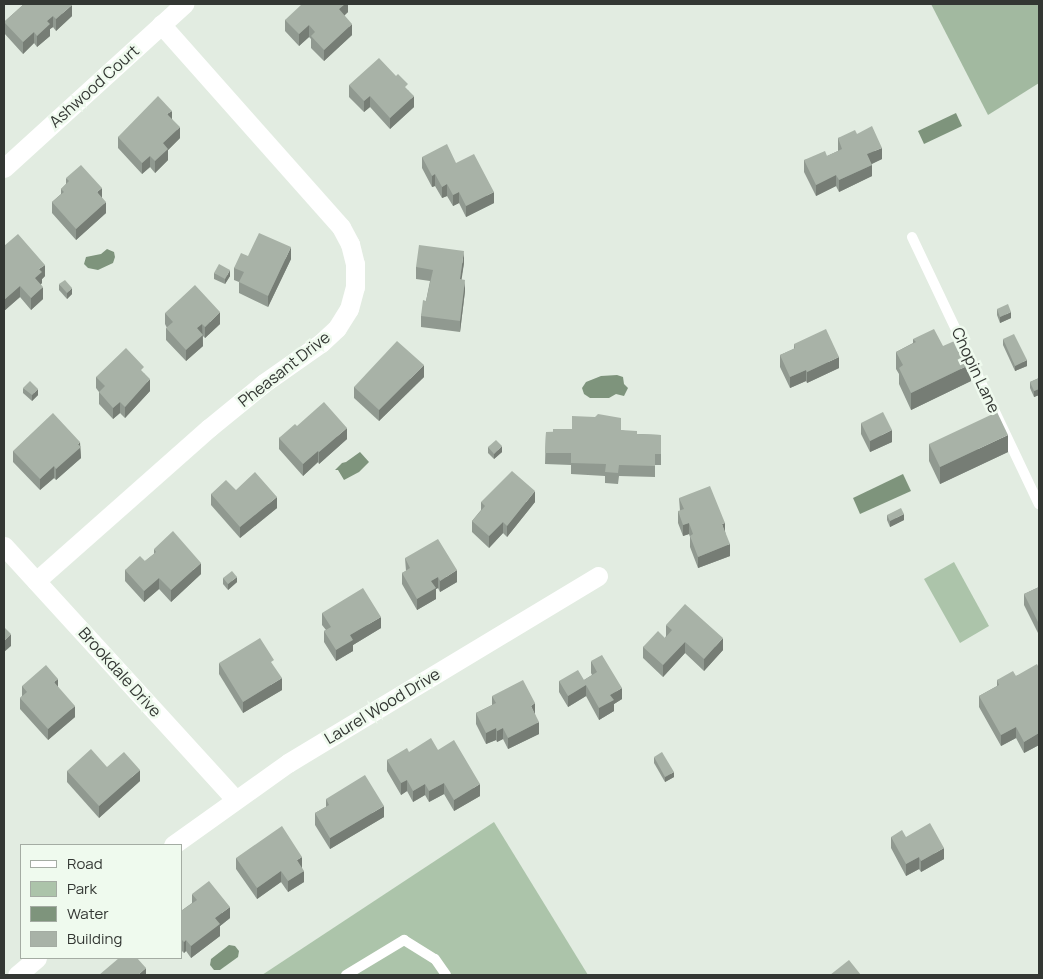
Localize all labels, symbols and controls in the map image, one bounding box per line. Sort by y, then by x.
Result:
street label: Ashwood Court [45,41,143,131]
street label: Chopin Lane [948,324,1004,416]
street label: Pheasant Drive [234,327,334,411]
street label: Brookdale Drive [75,623,165,721]
street label: Laurel Wood Drive [321,664,443,748]
legend [20,844,182,959]
text: Road [67,853,103,874]
text: Park [67,878,97,899]
text: Water [67,903,109,924]
text: Building [67,928,122,949]

